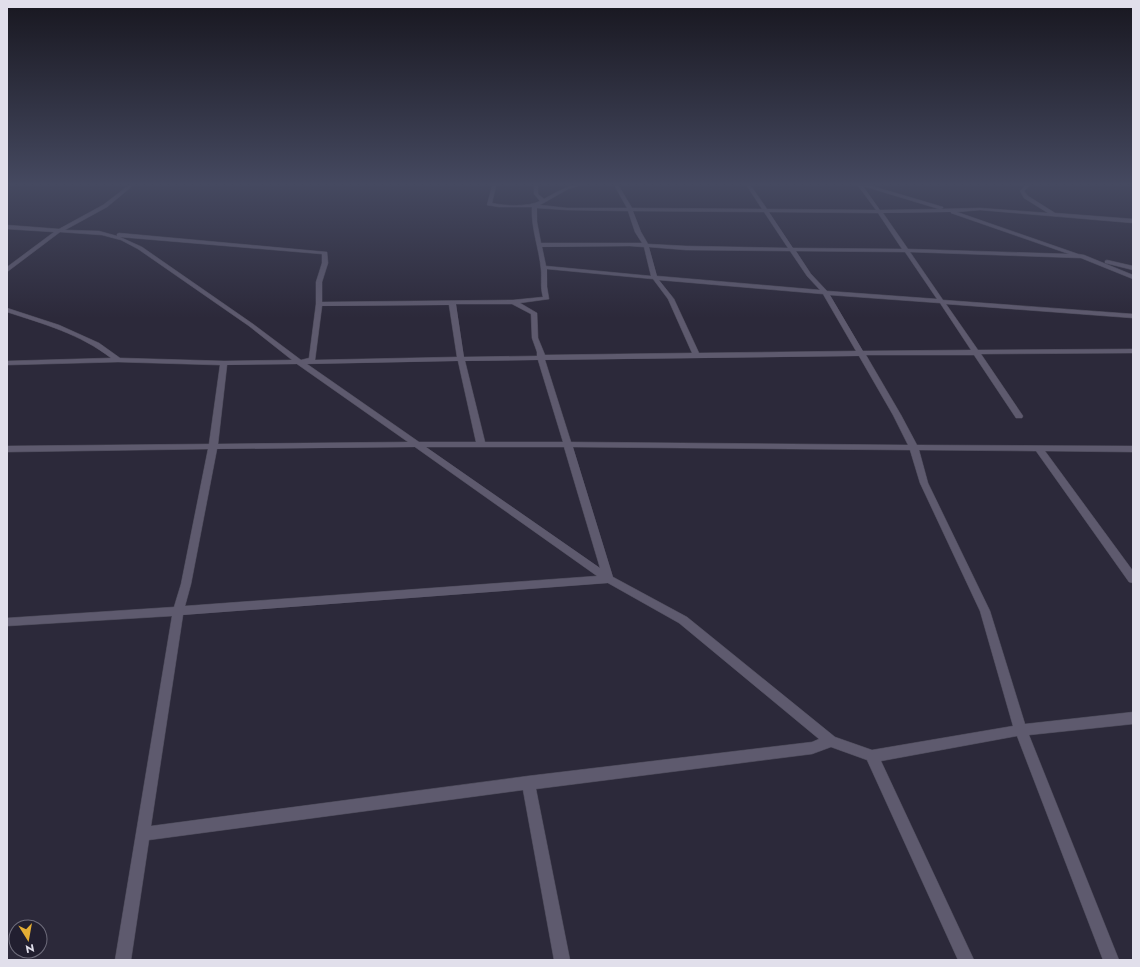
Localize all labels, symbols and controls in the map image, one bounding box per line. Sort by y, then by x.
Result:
north arrow [8,919,48,959]
text: N [24,940,36,958]

